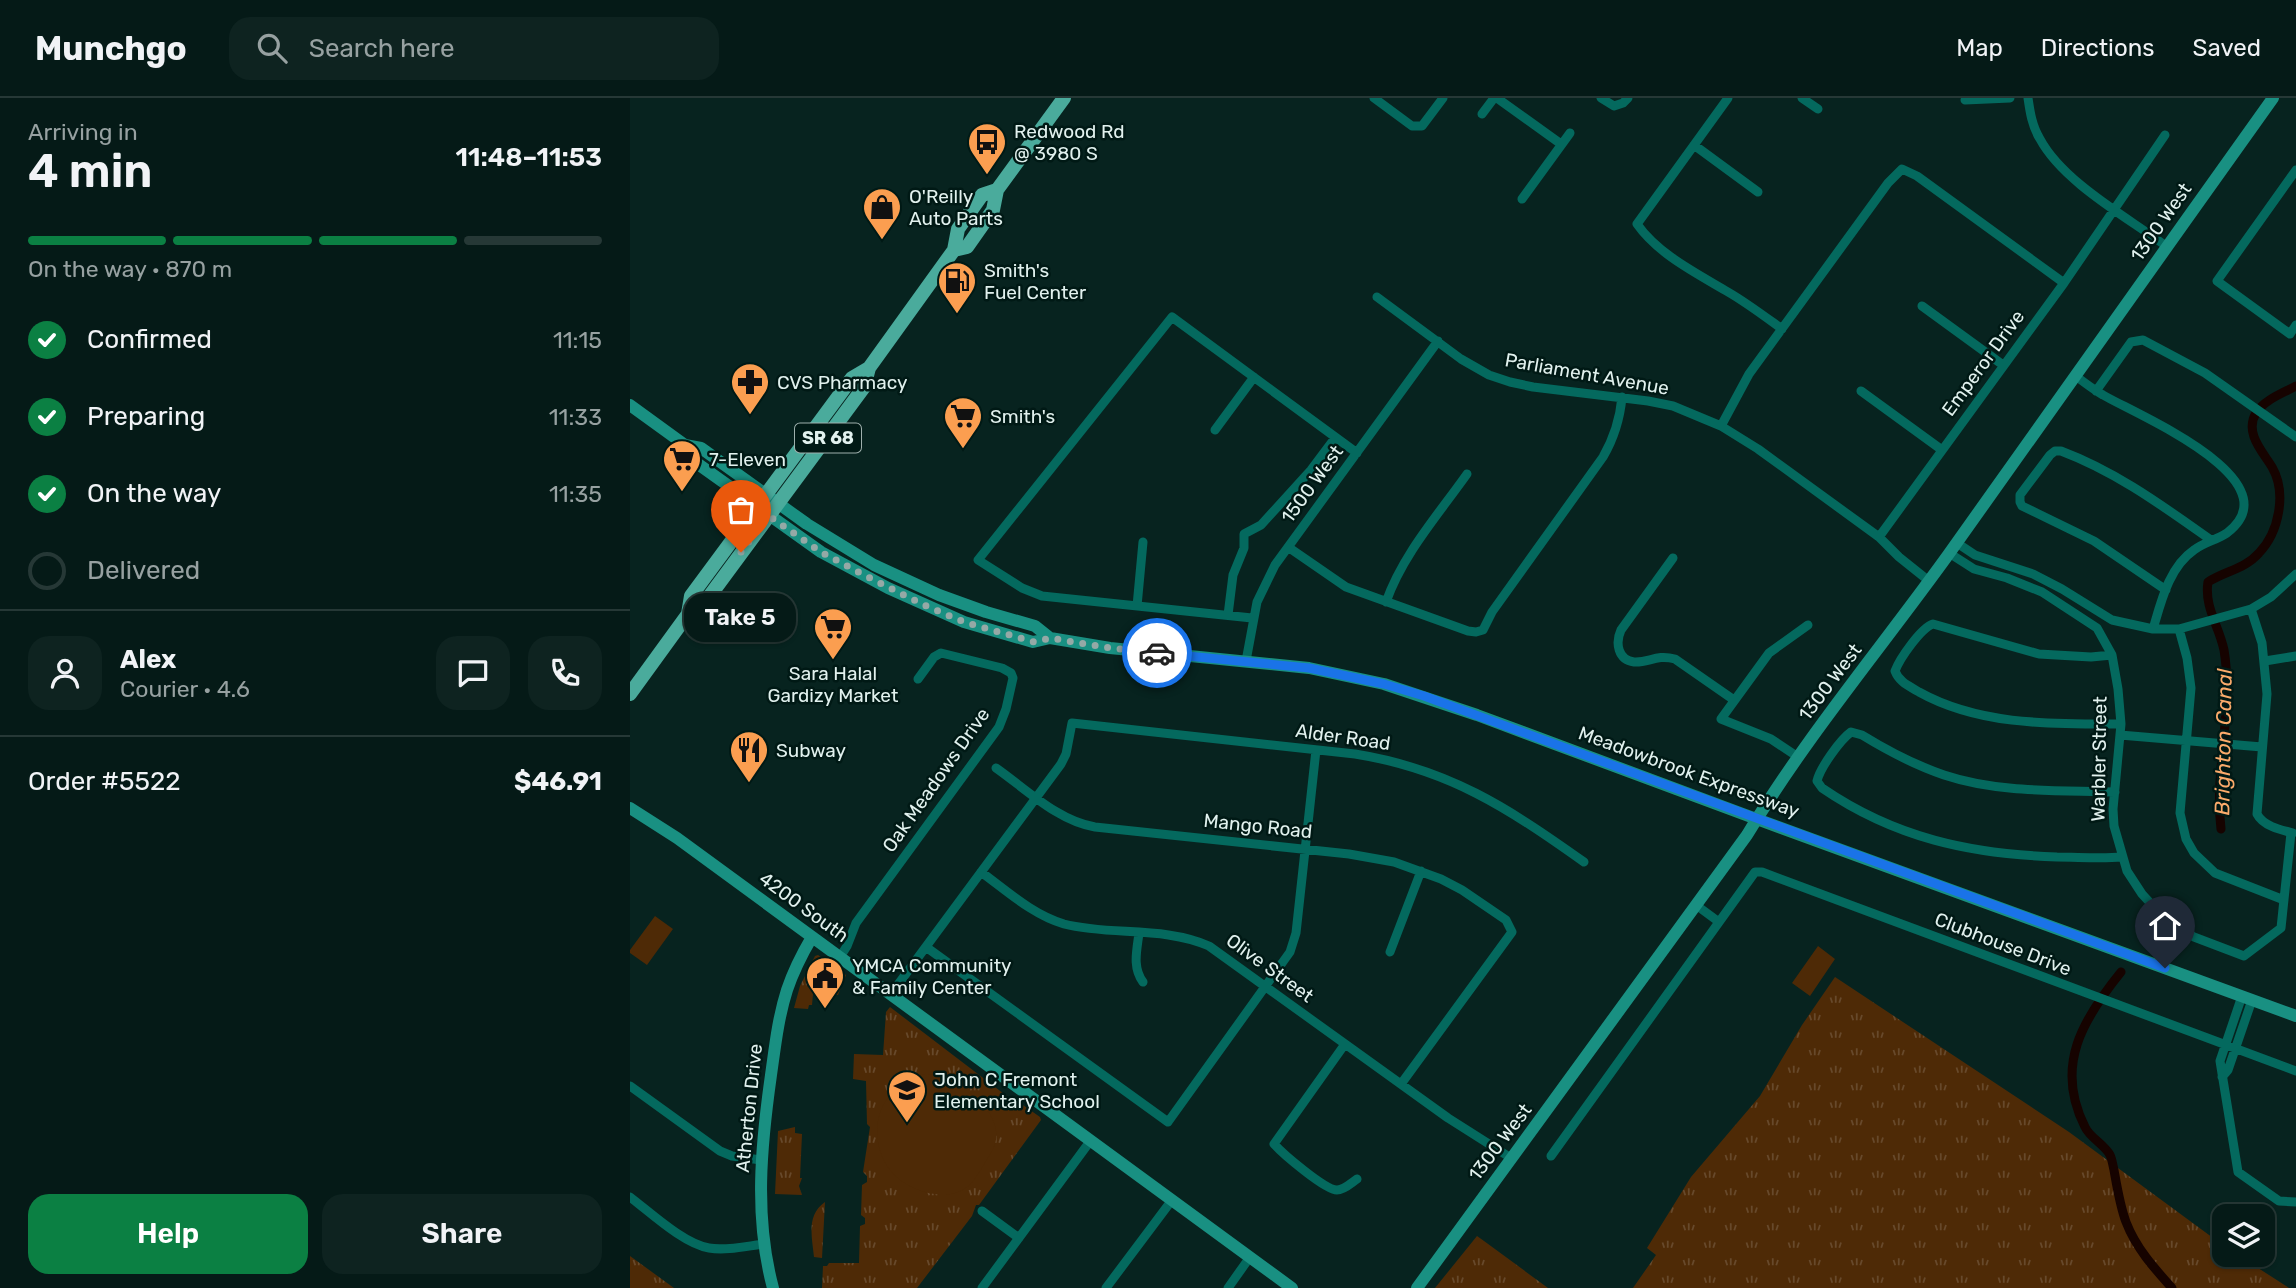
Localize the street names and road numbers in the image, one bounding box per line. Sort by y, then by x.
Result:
street label: 1300 West [2126,178,2197,266]
street label: Emperor Drive [1937,305,2029,421]
street label: Parliament Avenue [1503,348,1671,400]
road number: SR 68 [795,424,861,452]
street label: 1500 West [1276,440,1348,527]
street label: 1300 West [1794,638,1867,725]
street label: Warbler Street [2086,696,2112,822]
street label: Oak Meadows Drive [878,703,994,857]
street label: Alder Road [1294,719,1392,755]
street label: Meadowbrook Expressway [1575,721,1803,823]
street label: Mango Road [1203,809,1313,843]
street label: 4200 South [755,867,853,947]
street label: Clubhouse Drive [1931,907,2075,981]
street label: Olive Street [1222,929,1319,1008]
street label: Atherton Drive [731,1042,767,1174]
street label: 1300 West [1464,1098,1537,1185]

